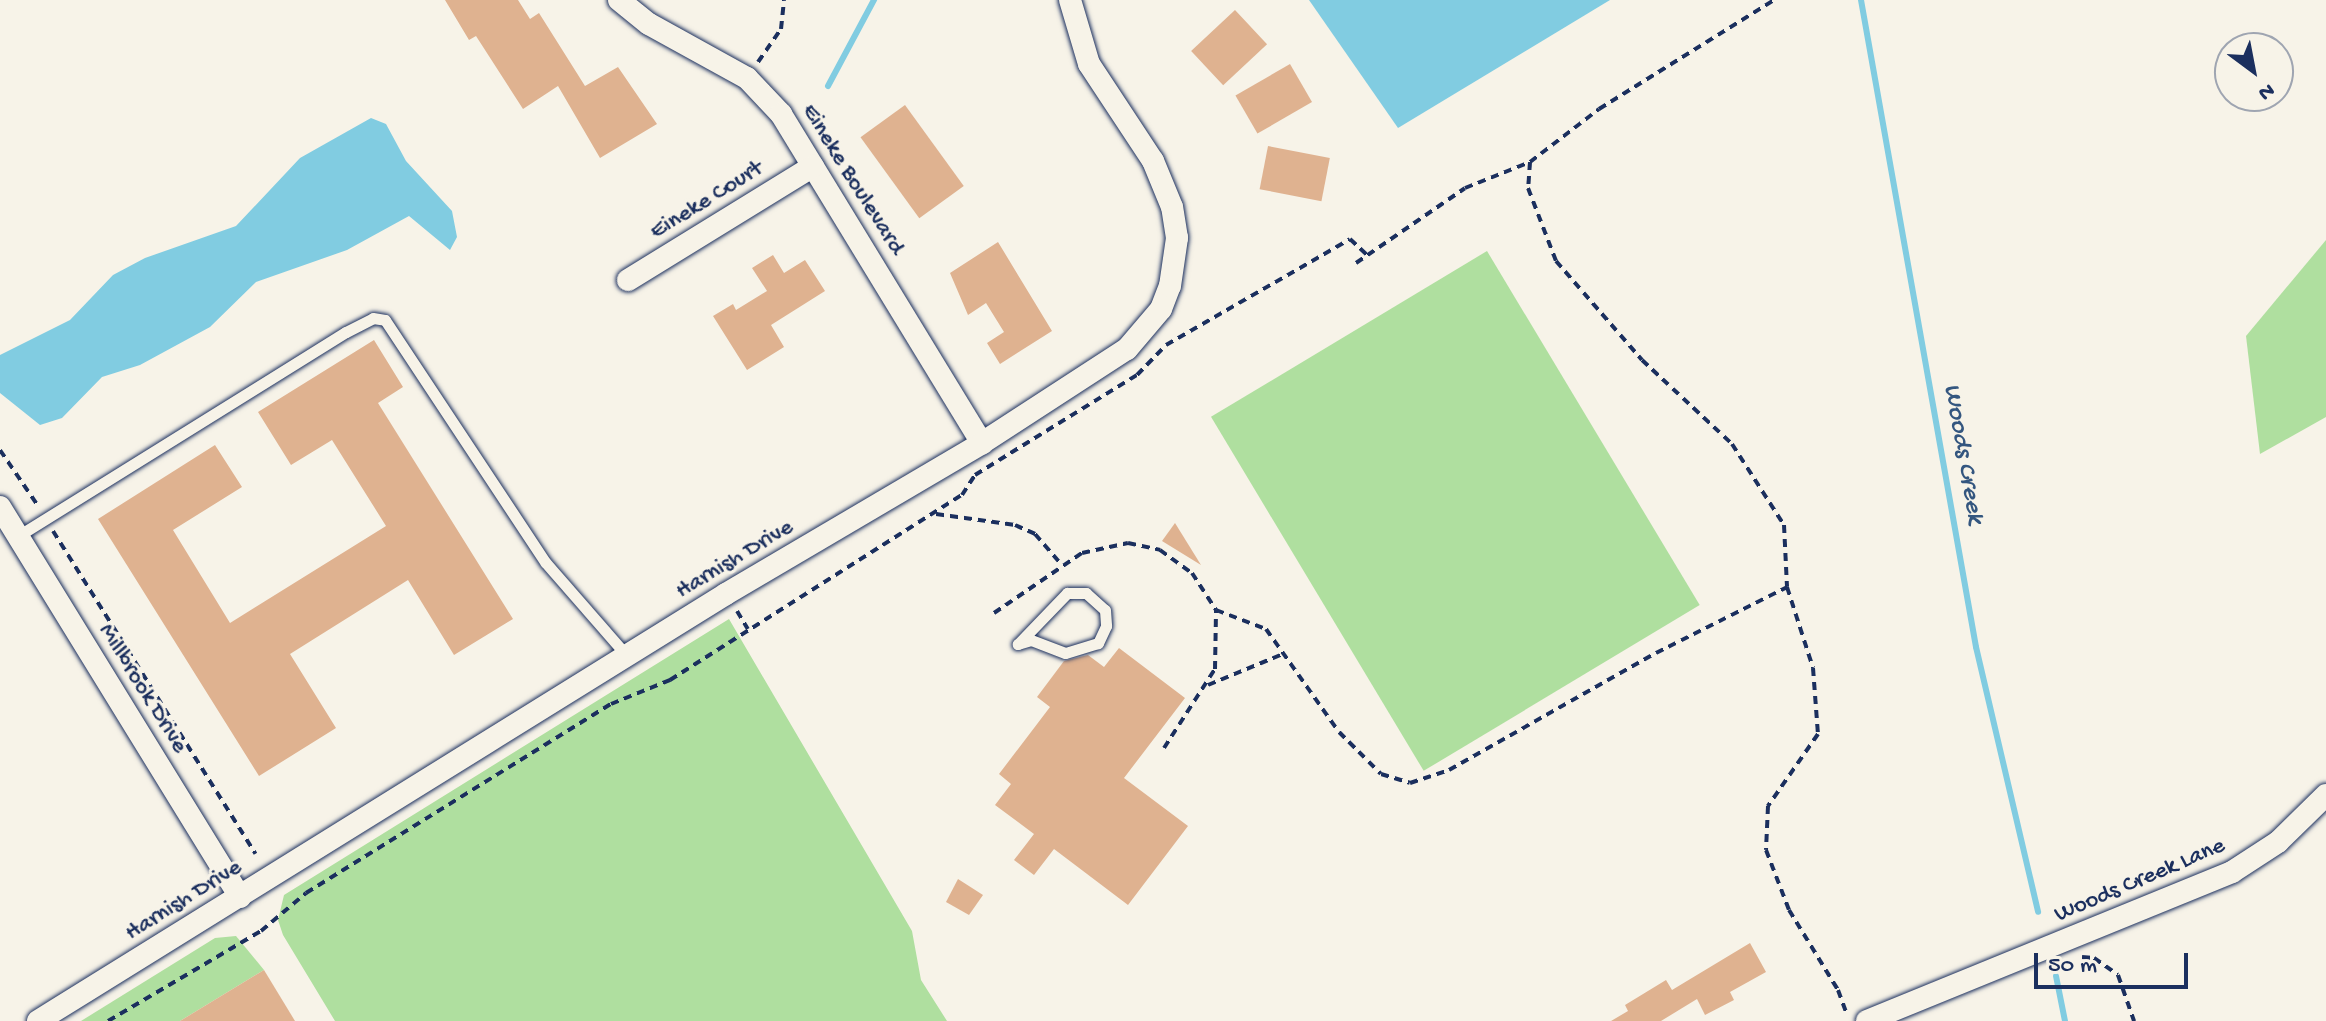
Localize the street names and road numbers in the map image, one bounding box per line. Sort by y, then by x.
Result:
street label: Eineke Boulevard [794,99,910,261]
street label: Eineke Court [645,155,769,247]
street label: Harnish Drive [671,514,799,606]
street label: Millbrook Drive [91,619,193,759]
street label: Woods Creek Lane [2050,832,2230,930]
street label: Harnish Drive [120,854,248,948]

